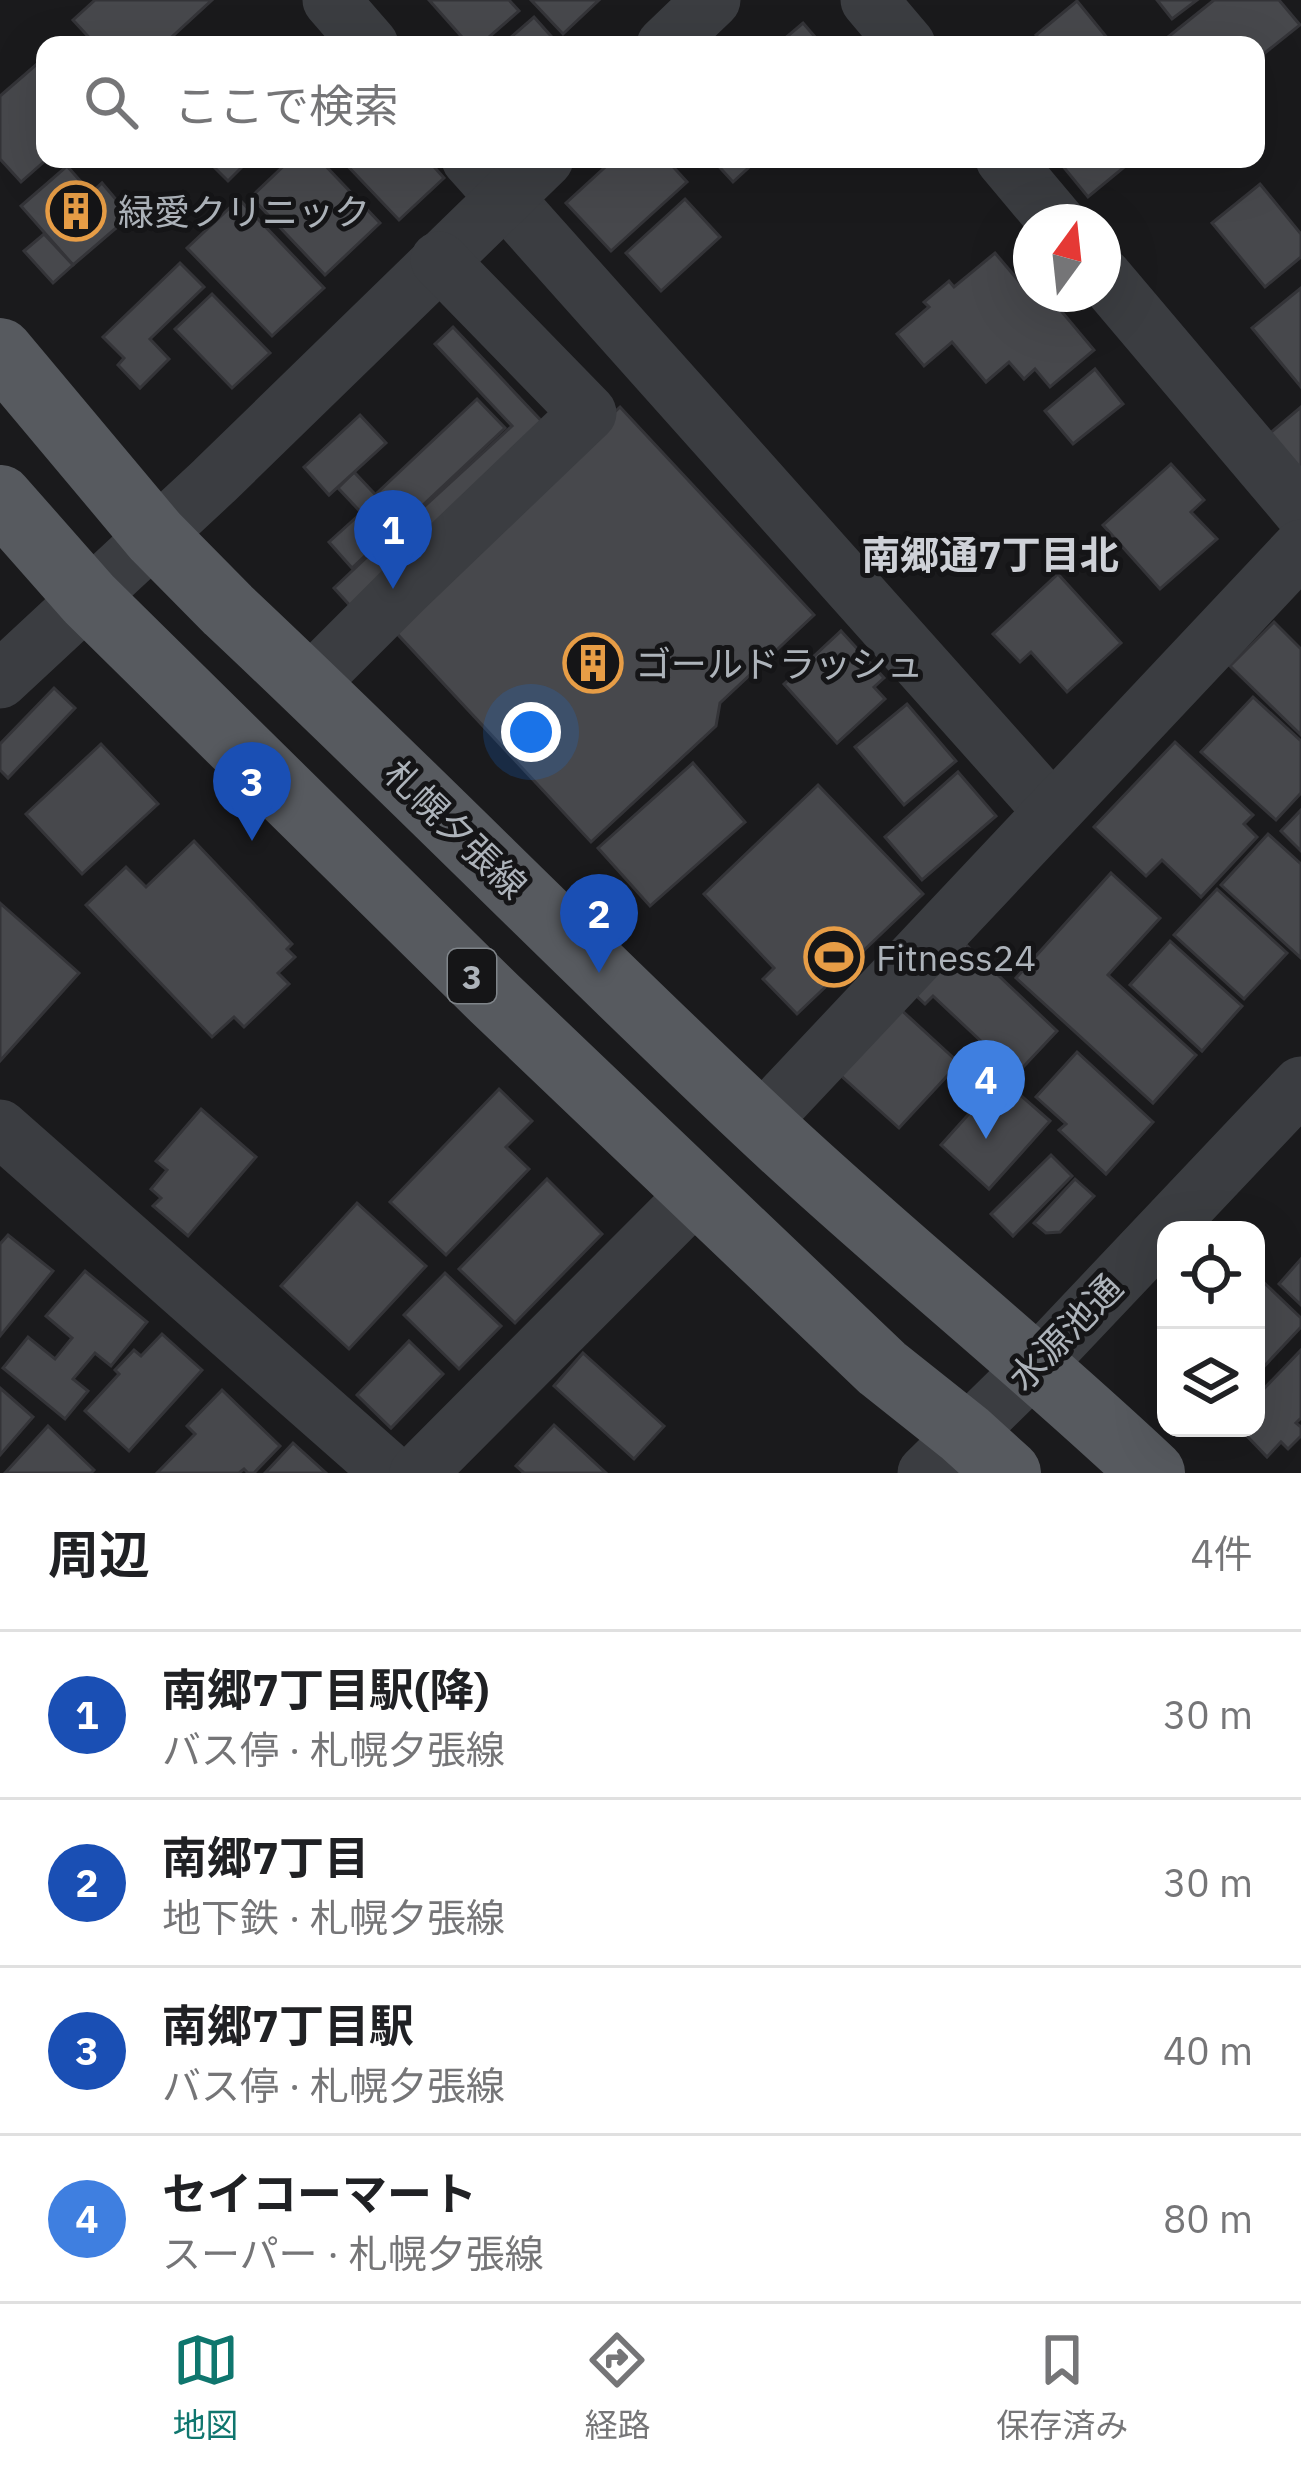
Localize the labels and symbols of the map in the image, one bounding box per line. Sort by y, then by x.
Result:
building icon: 緑愛クリニック [45,180,107,242]
place label: 緑愛クリニック [118,188,370,235]
north arrow [1013,204,1121,312]
pin: 1 [354,490,432,589]
district label: 南郷通7丁目北 [861,529,1119,580]
building icon: ゴールドラッシュ [562,632,624,694]
place label: ゴールドラッシュ [635,640,923,687]
your location [501,702,561,762]
pin: 3 [213,742,291,841]
street label: 札幌夕張線 [375,750,537,908]
pin: 2 [560,874,638,973]
sports icon: Fitness24 [803,926,865,988]
place label: Fitness24 [876,934,1036,981]
road number: 3 [448,949,496,1003]
pin: 4 [947,1040,1025,1139]
street label: 水源池通 [998,1264,1132,1400]

